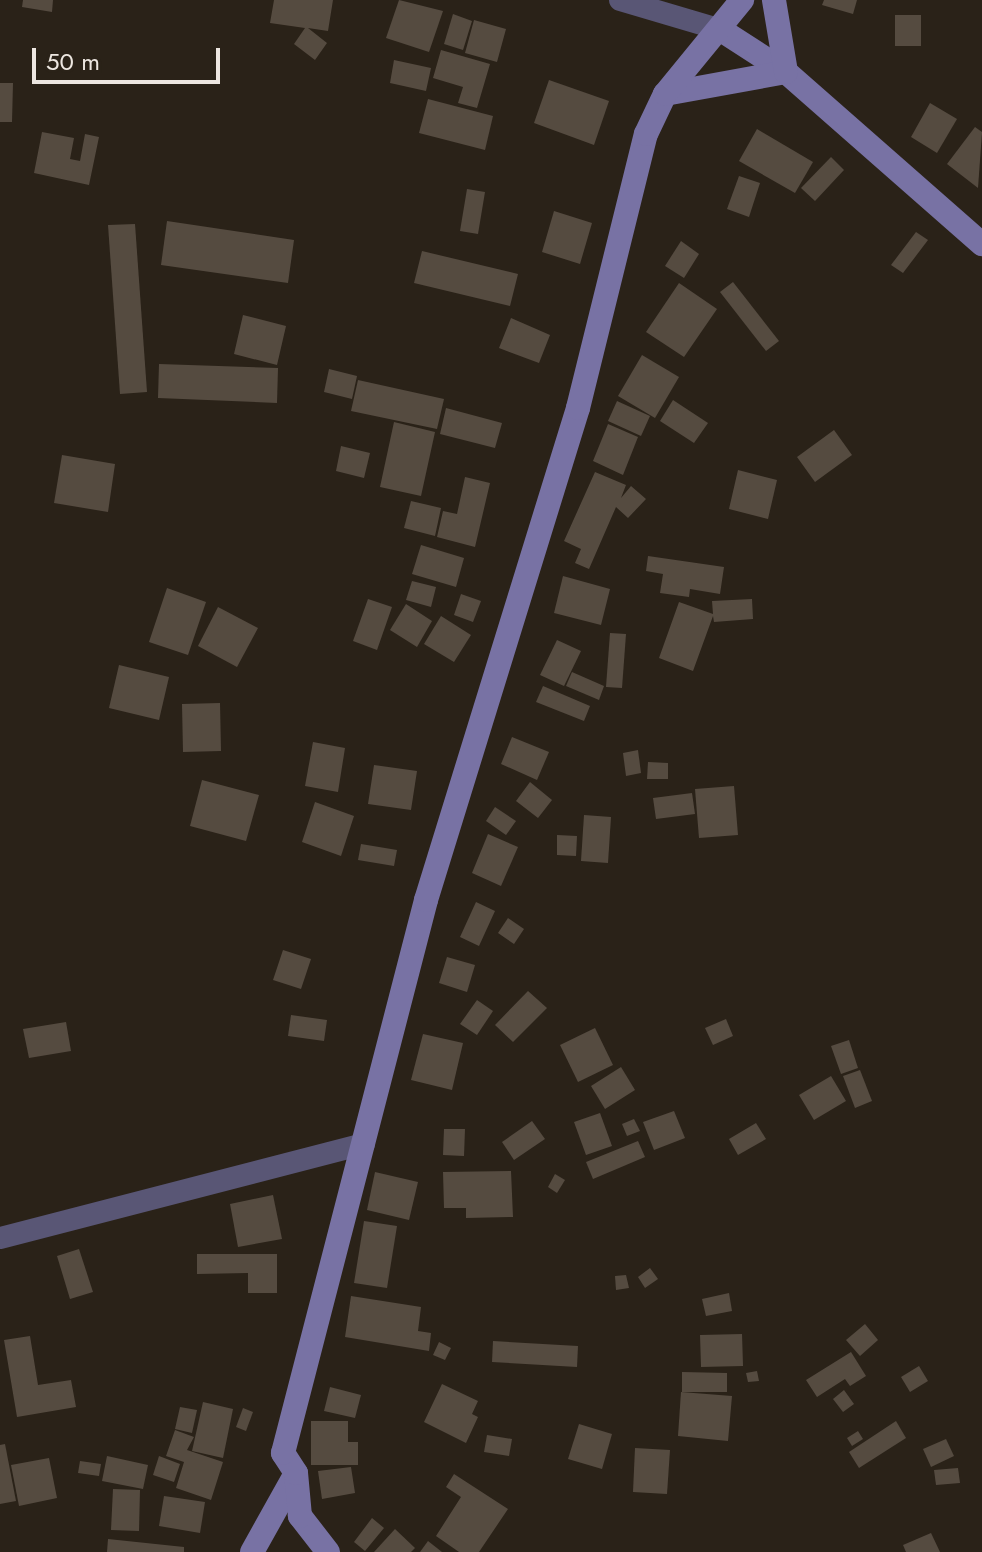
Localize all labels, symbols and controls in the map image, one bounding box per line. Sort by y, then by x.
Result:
scale bar [36,32,224,82]
text: 50 m [46,44,100,79]

